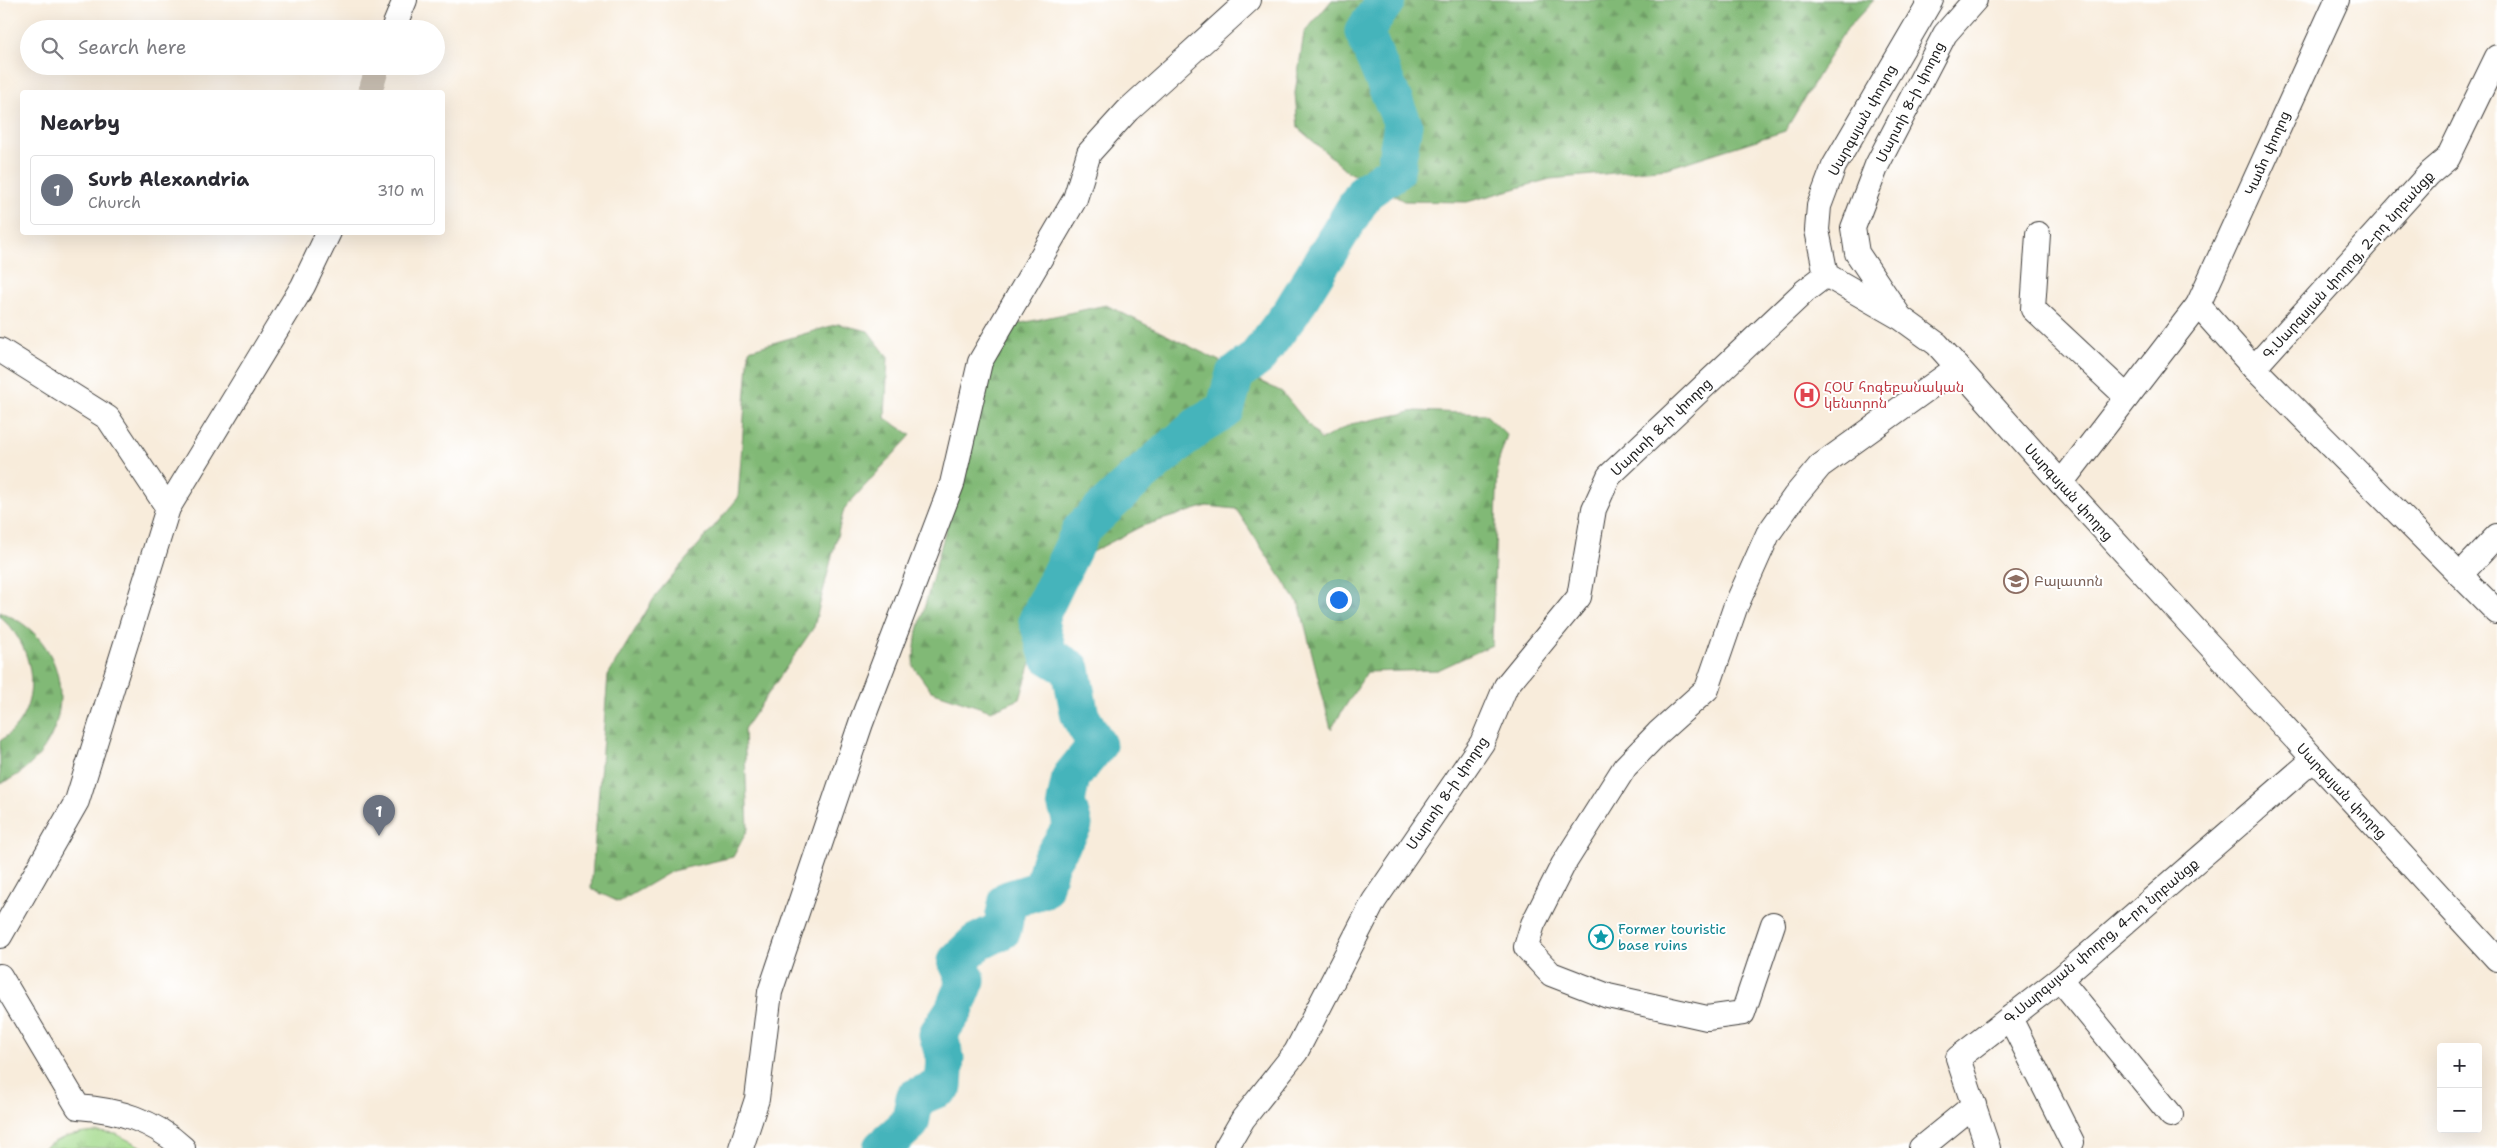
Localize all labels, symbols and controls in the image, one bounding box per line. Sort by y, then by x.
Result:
search box [20,20,445,75]
icon: search [38,34,66,62]
text: Search here [78,35,187,60]
street label: Մարտի 8-ի փողոց [1872,38,1948,166]
street label: Սարգսյան փողոց [1824,61,1900,179]
street label: Կամո փողոց [2240,108,2294,198]
text: Nearby [40,109,120,137]
text: Surb Alexandria [88,167,249,192]
street label: Գ.Սարգսյան փողոց, 2-րդ նրբանցք [2259,167,2437,363]
text: 1 [53,180,61,201]
text: 310 m [377,180,424,201]
text: Church [88,192,141,213]
street label: Մարտի 8-ի փողոց [1607,374,1715,480]
place label: ՀՕՄ հոգեբանական կենտրոն [1824,378,1964,412]
hospital icon: ՀՕՄ հոգեբանական կենտրոն [1794,382,1820,408]
street label: Սարգսյան փողոց [2021,440,2117,544]
school or university icon: Բալատոն [2003,568,2029,594]
place label: Բալատոն [2034,572,2103,590]
your location [1326,587,1352,613]
street label: Մարտի 8-ի փողոց [1402,733,1492,853]
street label: Սարգսյան փողոց [2293,739,2391,843]
pin: 1 [363,795,395,836]
street label: Գ.Սարգսյան փողոց, 4-րդ նրբանցք [2000,854,2202,1028]
place label: Former touristic base ruins [1618,920,1726,954]
place icon: Former touristic base ruins [1588,924,1614,950]
map controls [2437,1043,2482,1133]
button: + [2437,1043,2482,1088]
button: − [2437,1088,2482,1133]

